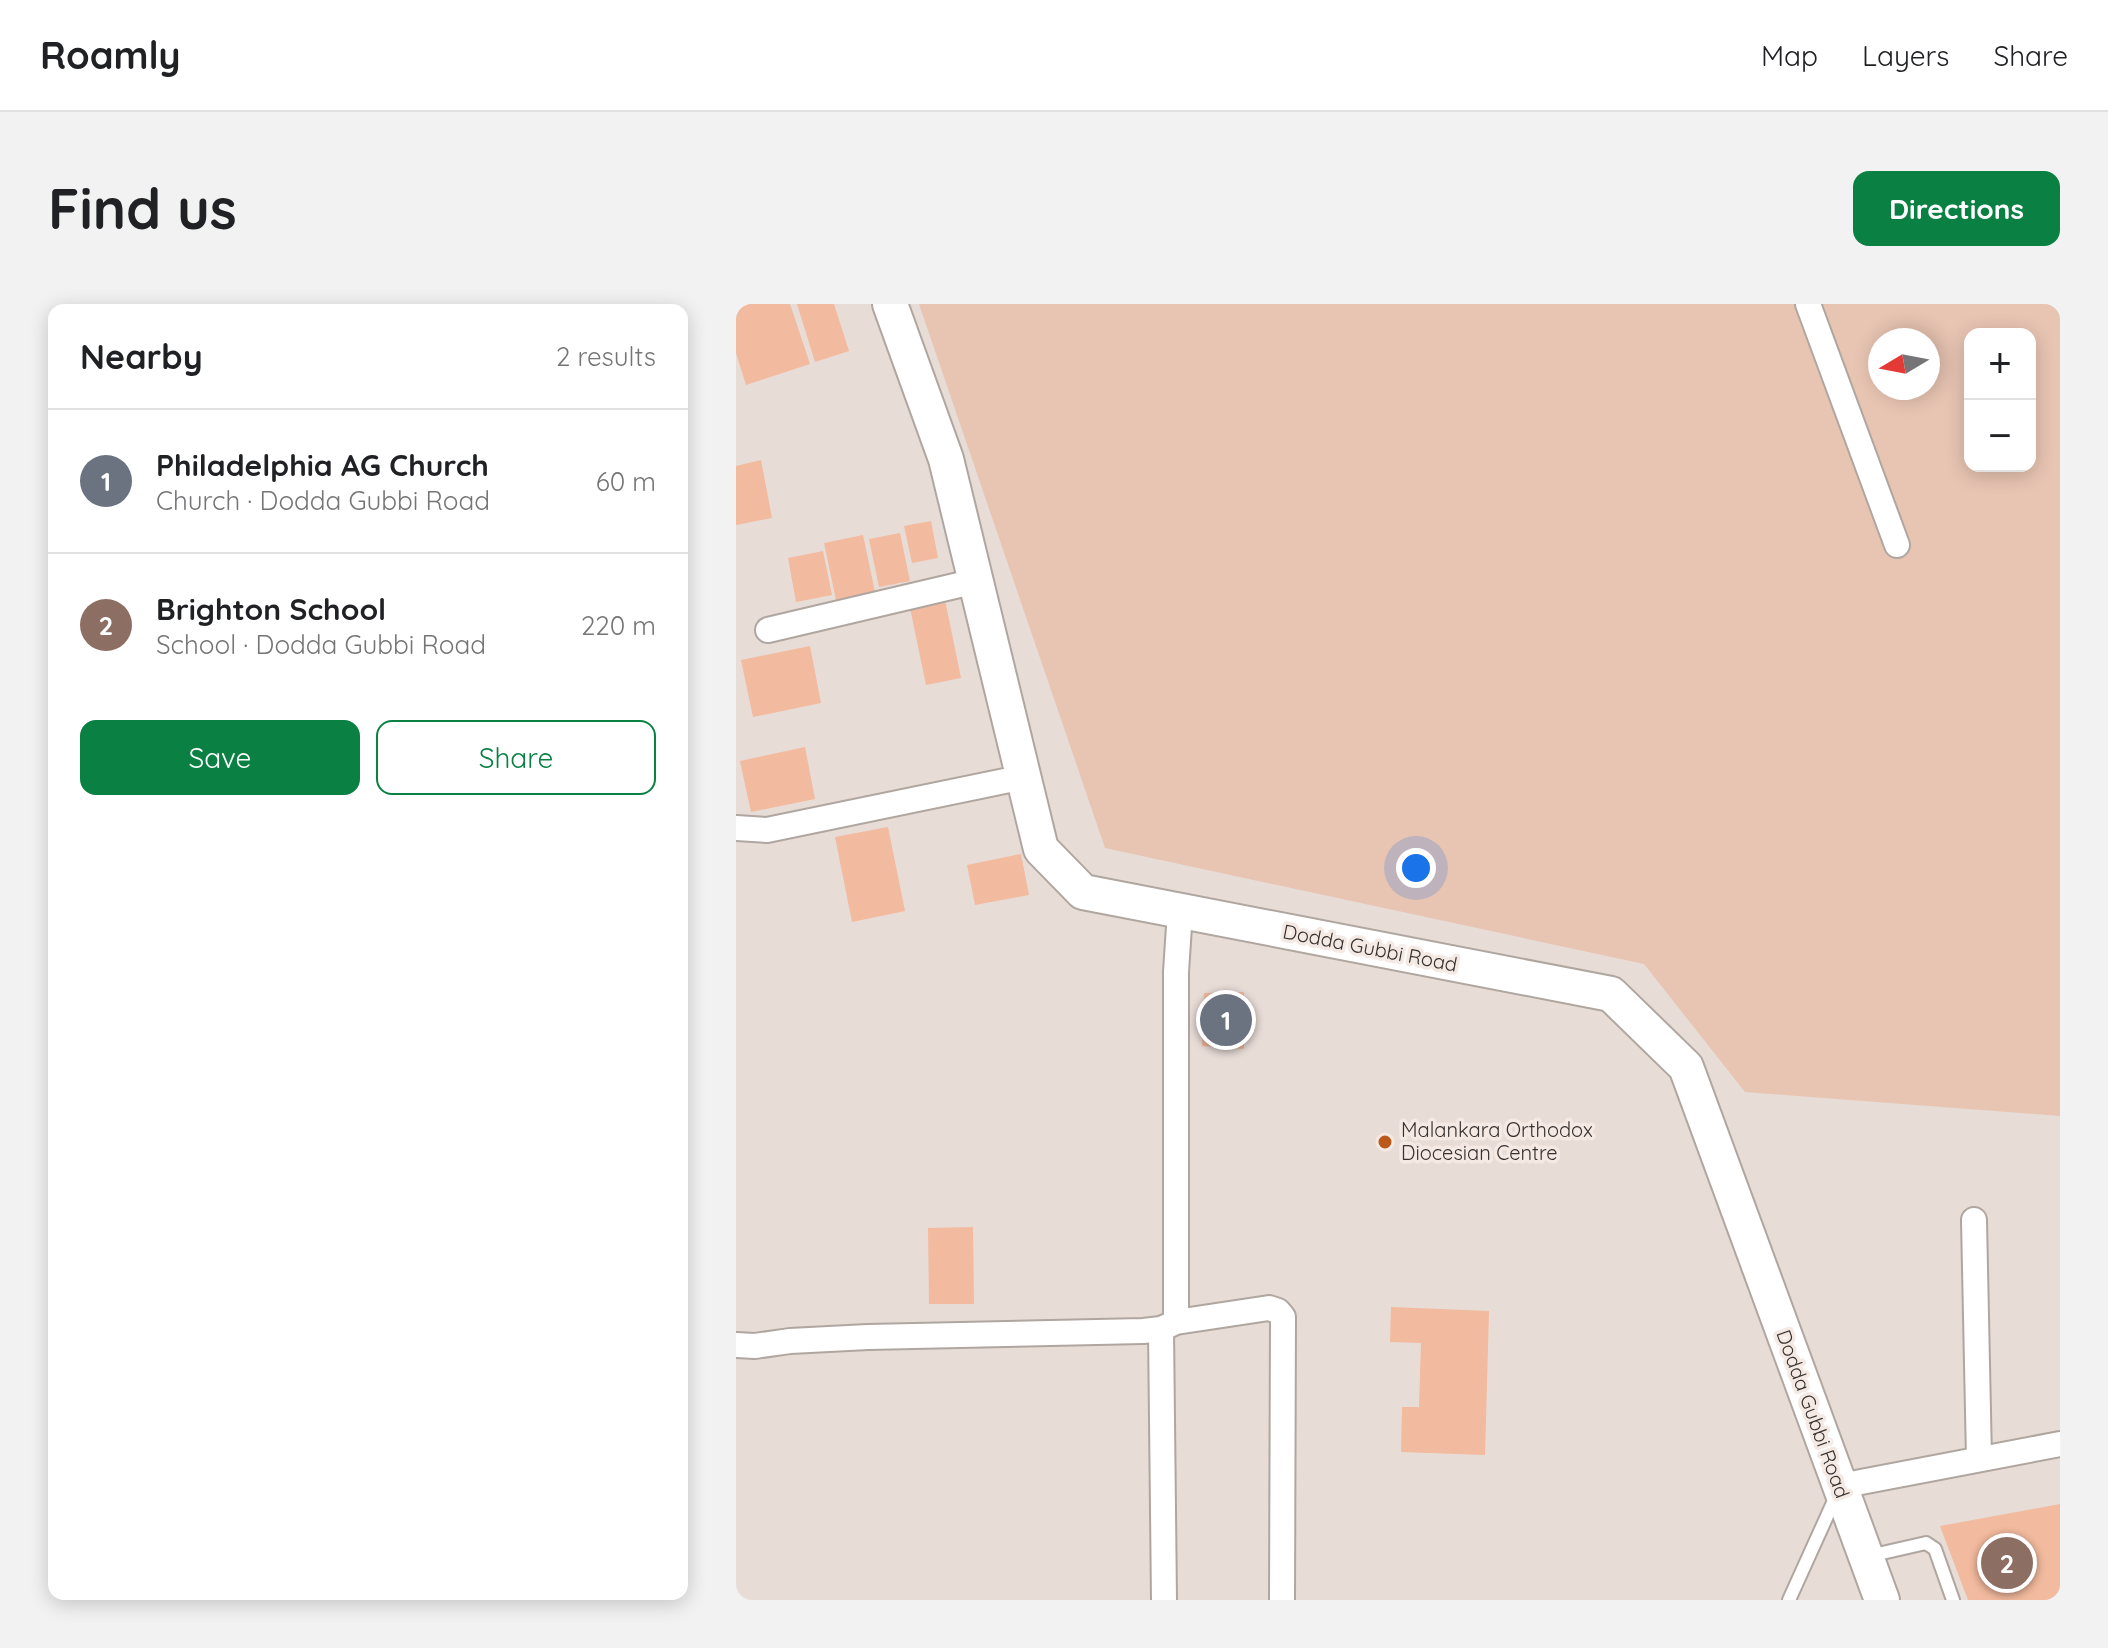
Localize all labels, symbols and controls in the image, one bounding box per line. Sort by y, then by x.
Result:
text: Roamly [40,31,181,79]
text: Map [1761,38,1818,73]
text: Layers [1862,38,1949,73]
text: Share [1993,38,2068,73]
button: Directions [1853,171,2060,246]
text: Find us [48,173,237,243]
north arrow [1868,328,1940,400]
map controls [1964,328,2036,472]
button: + [1964,328,2036,400]
text: Nearby [80,335,203,378]
text: 2 results [556,340,656,373]
button: − [1964,400,2036,472]
text: Philadelphia AG Church [156,446,489,484]
text: 1 [101,465,111,498]
text: 60 m [596,465,656,498]
text: Church · Dodda Gubbi Road [156,484,490,517]
text: Brighton School [156,590,386,628]
text: 2 [99,609,113,642]
text: 220 m [581,609,656,642]
text: School · Dodda Gubbi Road [156,628,486,661]
button: Save [80,720,360,795]
button: Share [376,720,656,795]
your location [1396,848,1436,888]
street label: Dodda Gubbi Road [1281,918,1460,977]
pin: 1 [1200,990,1252,1050]
place label: Malankara Orthodox Diocesian Centre [1401,1117,1593,1165]
marker: Malankara Orthodox Diocesian Centre [1376,1133,1394,1151]
street label: Dodda Gubbi Road [1771,1326,1856,1501]
pin: 2 [1981,1533,2033,1593]

